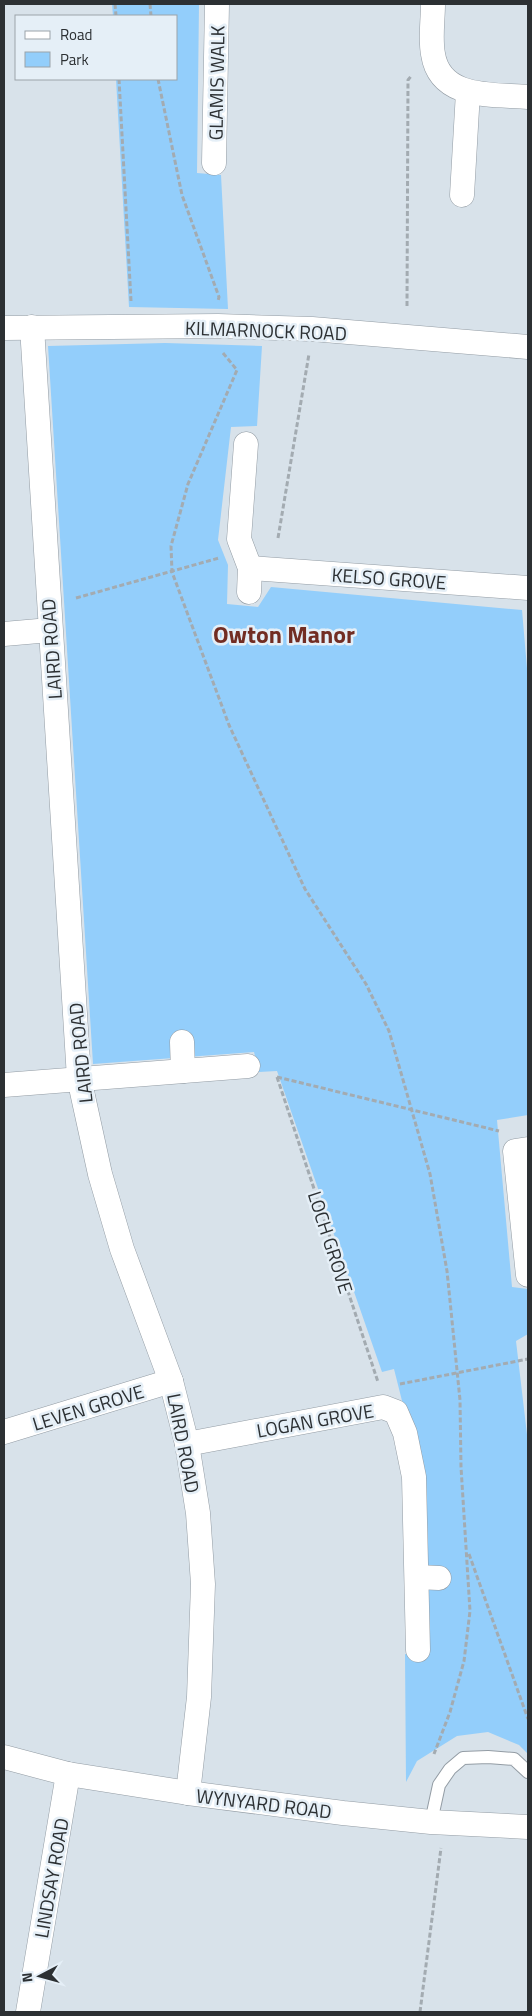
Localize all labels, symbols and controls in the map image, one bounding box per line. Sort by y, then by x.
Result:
legend [15,15,178,80]
text: Road [60,23,92,46]
street label: GLAMIS WALK [200,25,232,141]
text: Park [60,48,89,71]
street label: KILMARNOCK ROAD [185,313,347,347]
street label: KELSO GROVE [331,560,447,596]
street label: LAIRD ROAD [33,598,69,700]
district label: Owton Manor [213,616,355,652]
street label: LAIRD ROAD [60,1001,100,1105]
street label: LOCH GROVE [301,1187,361,1297]
street label: LEVEN GROVE [29,1376,147,1438]
street label: LAIRD ROAD [160,1391,208,1495]
street label: LOGAN GROVE [254,1395,376,1445]
street label: WYNYARD ROAD [195,1780,333,1826]
street label: LINDSAY ROAD [26,1816,76,1940]
north arrow [15,1951,65,2001]
text: N [16,1971,38,1983]

